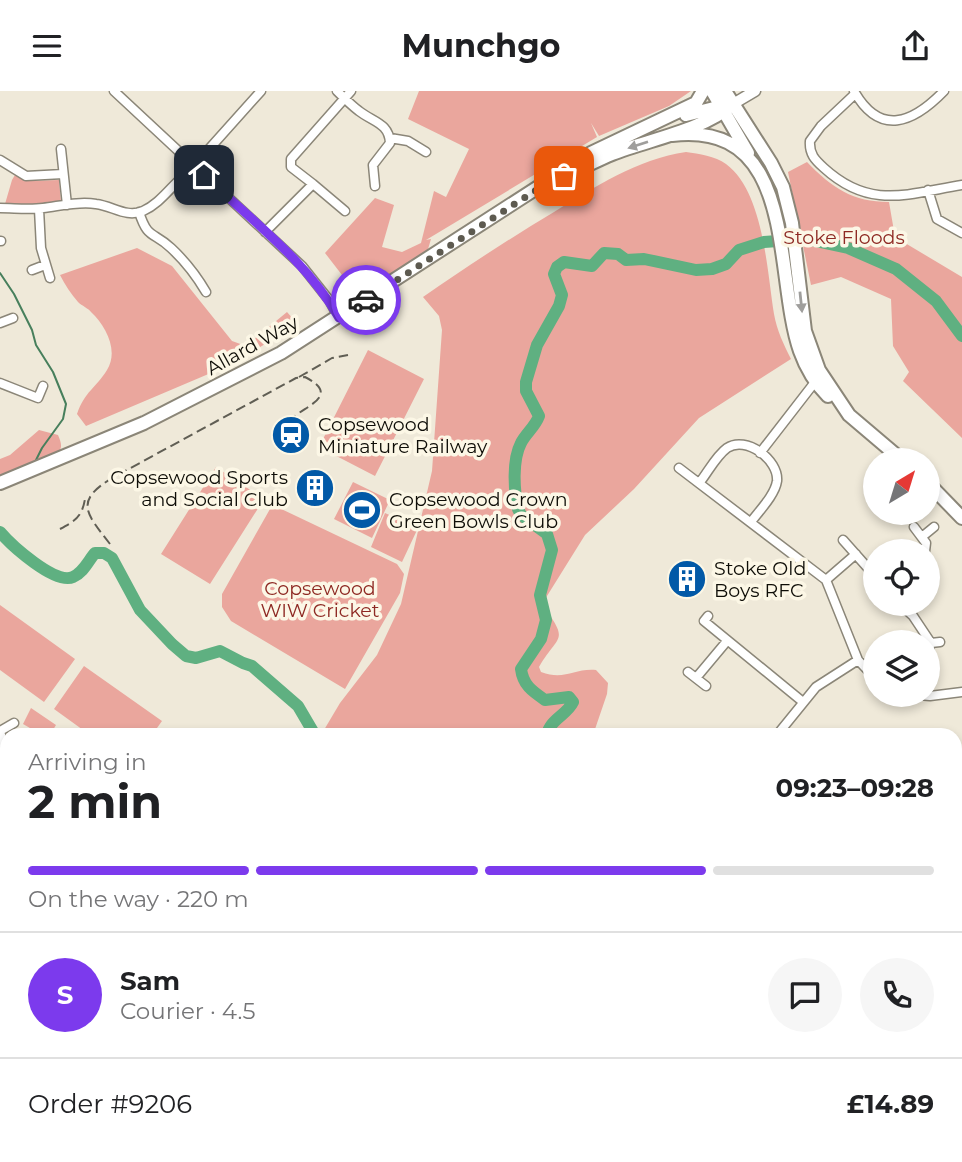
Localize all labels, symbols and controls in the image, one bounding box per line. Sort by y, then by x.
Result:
text: Munchgo [401,26,561,65]
icon: menu [28,27,66,65]
icon: share [896,27,934,65]
one-way arrow [627,140,648,151]
pin [174,145,234,205]
pin [534,146,594,206]
icon: home [185,156,223,194]
icon: bag [545,157,583,195]
park label: Stoke Floods [783,226,905,249]
courier [331,265,401,335]
icon: car [347,281,385,319]
one-way arrow [796,291,807,313]
street label: Allard Way [202,310,303,380]
place label: Copsewood Miniature Railway [318,413,488,458]
station icon: Copsewood Miniature Railway [270,414,312,456]
north arrow [863,448,940,525]
map controls [863,448,940,707]
place label: Copsewood Sports and Social Club [110,466,288,511]
building icon: Copsewood Sports and Social Club [294,467,336,509]
place label: Copsewood Crown Green Bowls Club [389,488,568,533]
sports icon: Copsewood Crown Green Bowls Club [341,489,383,531]
button: locate [863,539,940,616]
place label: Stoke Old Boys RFC [714,557,806,602]
building icon: Stoke Old Boys RFC [666,558,708,600]
park label: Copsewood WIW Cricket [260,577,380,622]
button: layers [863,630,940,707]
text: Arriving in [28,748,147,776]
text: 09:23–09:28 [776,772,934,804]
text: 2 min [28,773,162,830]
text: On the way · 220 m [28,885,249,913]
button: chat [768,958,842,1032]
button: phone [860,958,934,1032]
text: Sam [120,965,180,997]
text: S [57,979,73,1011]
text: Courier · 4.5 [120,997,255,1025]
text: Order #9206 [28,1088,192,1120]
text: £14.89 [847,1088,934,1120]

